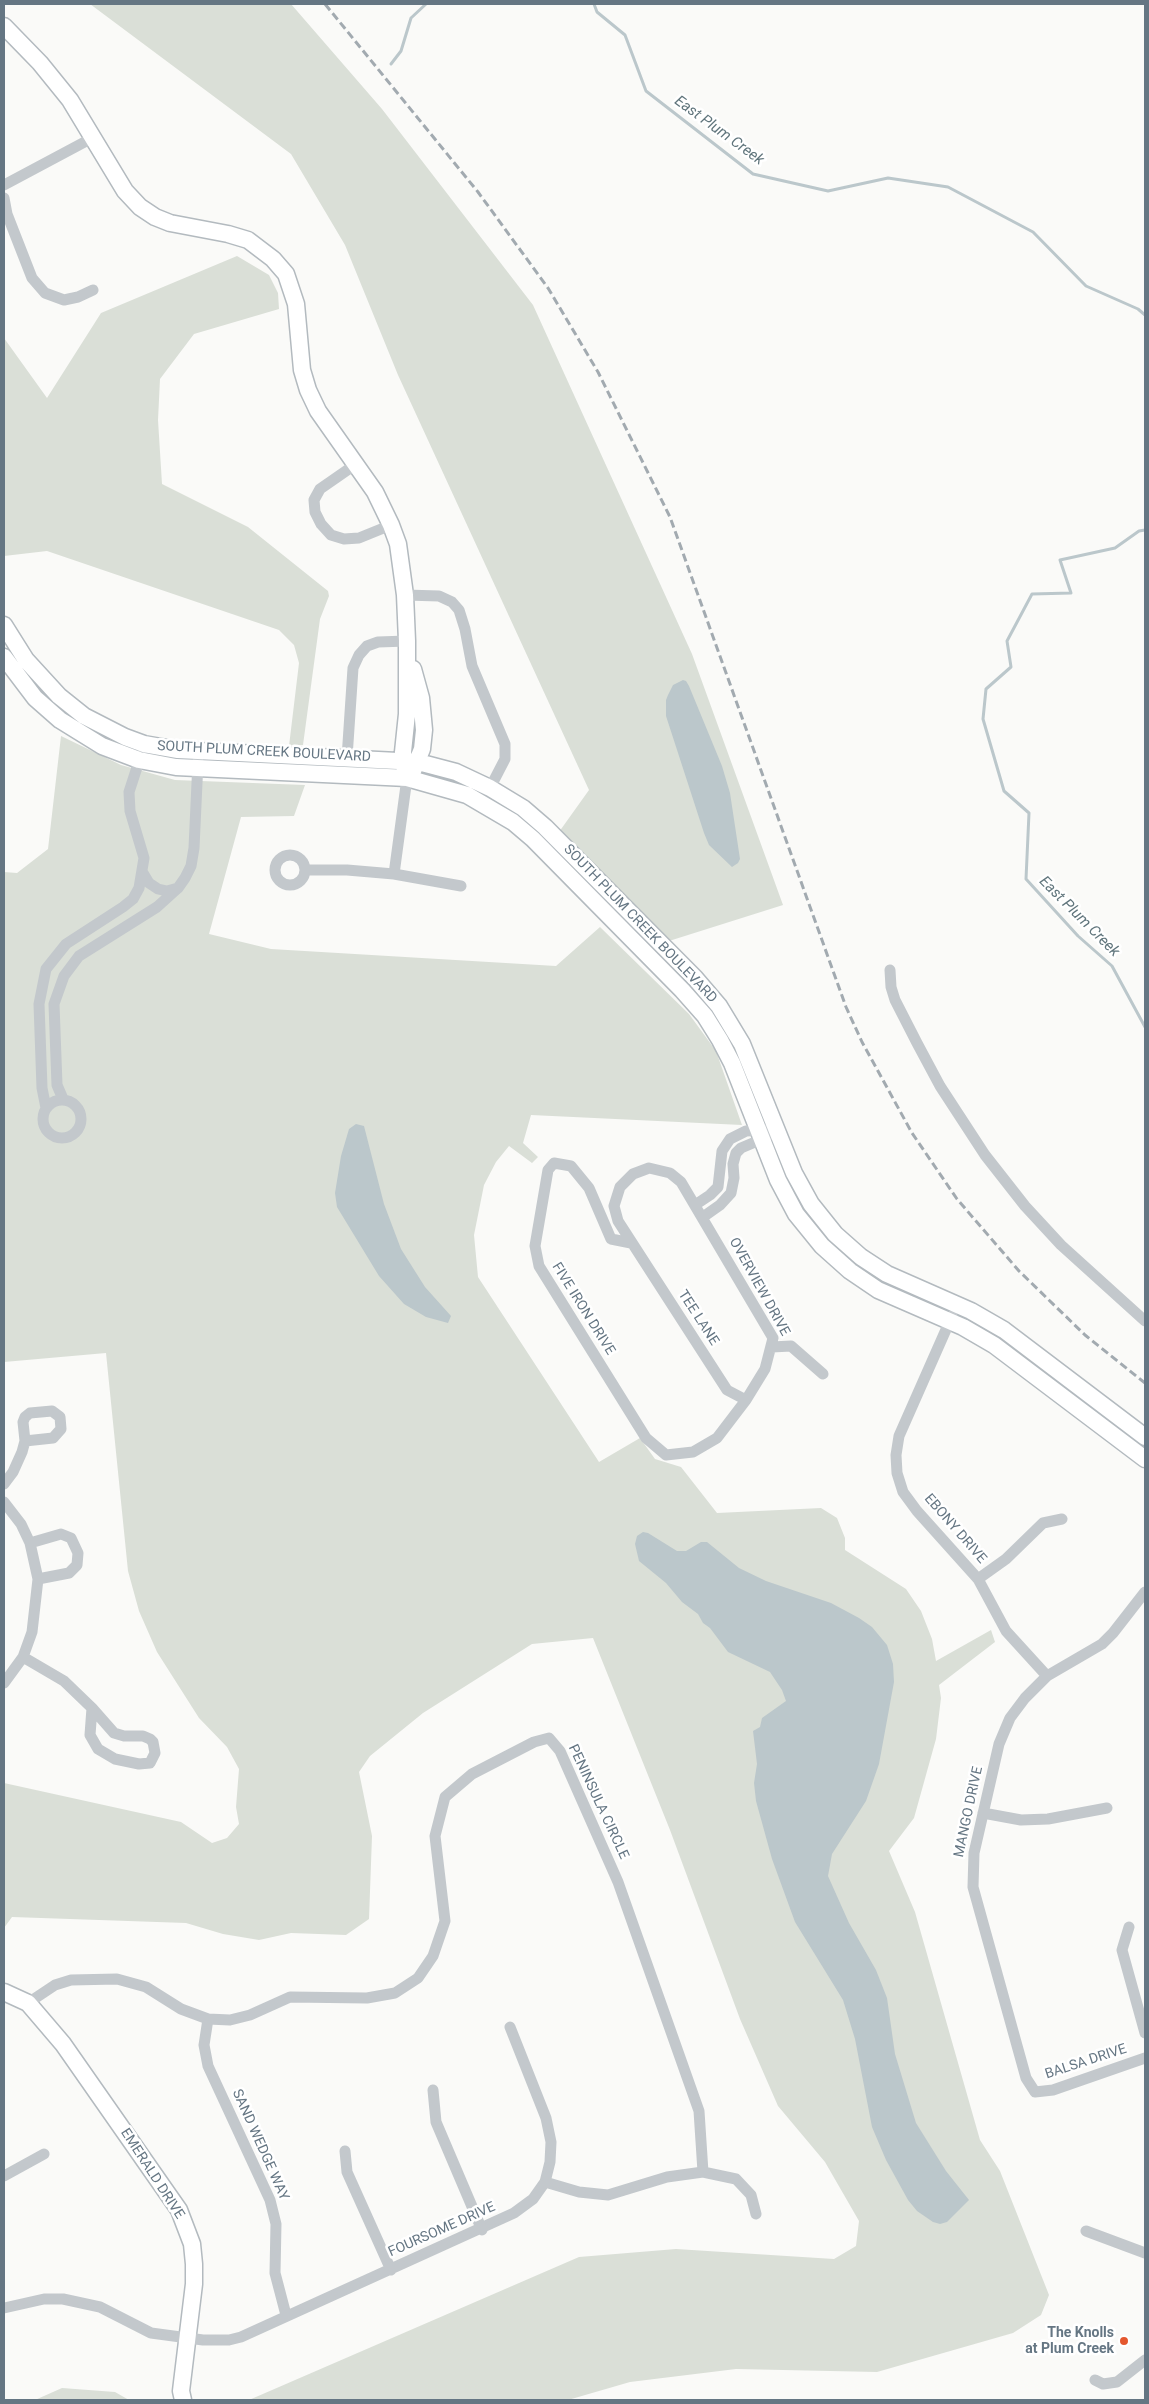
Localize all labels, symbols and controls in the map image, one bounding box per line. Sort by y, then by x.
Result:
water label: East Plum Creek [671,92,767,170]
street label: SOUTH PLUM CREEK BOULEVARD [157,738,371,766]
street label: SOUTH PLUM CREEK BOULEVARD [560,841,720,1007]
water label: East Plum Creek [1035,873,1123,961]
street label: OVERVIEW DRIVE [725,1235,793,1339]
street label: FIVE IRON DRIVE [548,1260,618,1358]
street label: TEE LANE [674,1287,722,1349]
street label: EBONY DRIVE [920,1491,990,1567]
street label: PENINSULA CIRCLE [564,1742,632,1862]
street label: MANGO DRIVE [951,1765,987,1859]
street label: BALSA DRIVE [1043,2041,1129,2083]
street label: SAND WEDGE WAY [228,2087,292,2203]
street label: EMERALD DRIVE [116,2126,188,2222]
street label: FOURSOME DRIVE [386,2199,498,2261]
place label: The Knolls at Plum Creek [1025,2325,1114,2358]
marker: The Knolls at Plum Creek [1118,2335,1130,2347]

